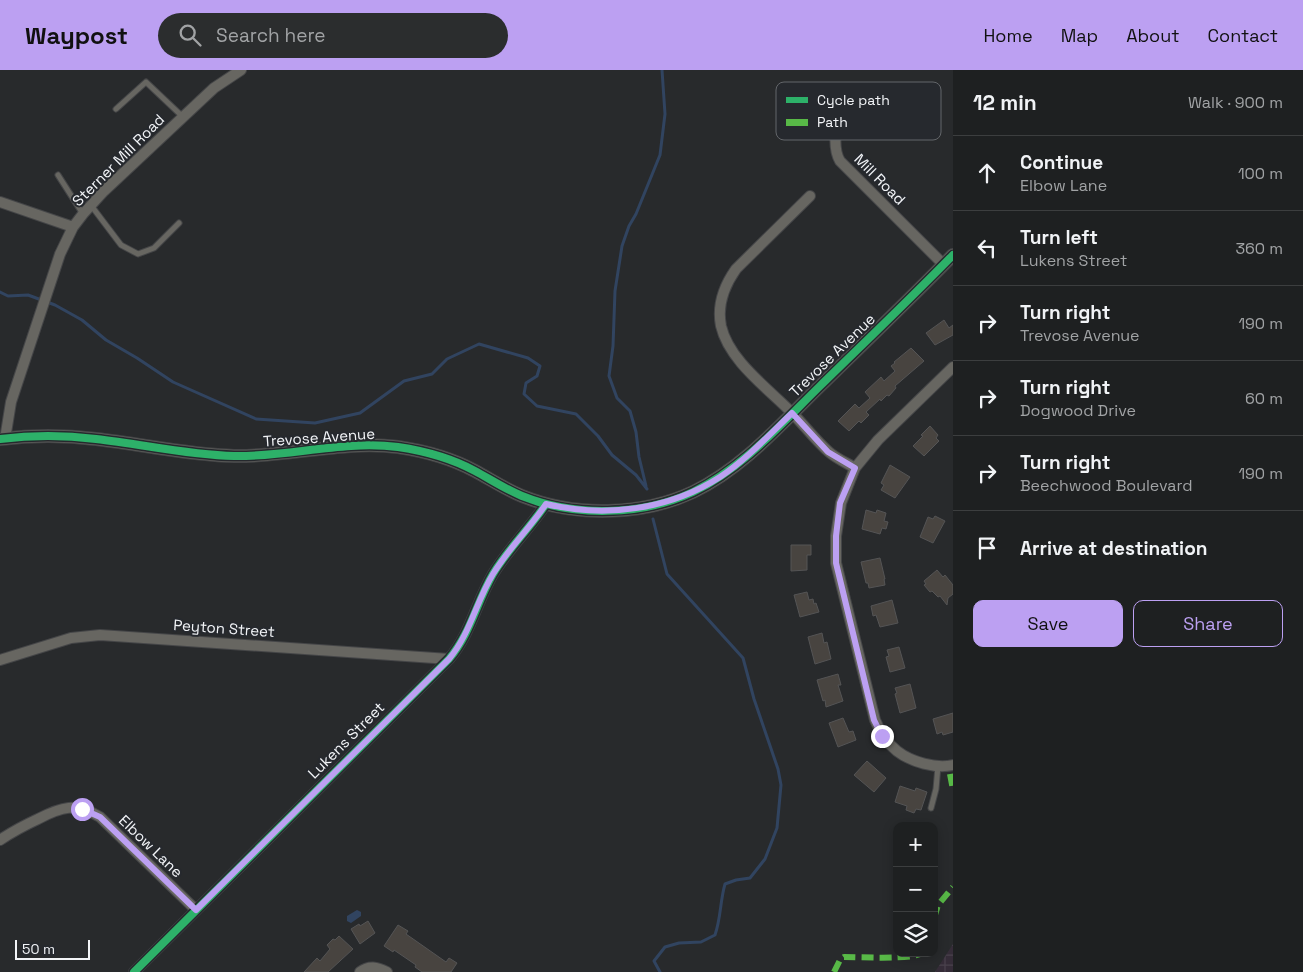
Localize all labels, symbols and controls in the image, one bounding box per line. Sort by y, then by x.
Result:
search box [158,13,508,58]
text: Waypost [25,20,128,51]
icon: search [176,21,204,49]
text: Search here [216,23,326,48]
text: Home [984,24,1033,47]
text: Map [1061,24,1098,47]
text: About [1126,24,1180,47]
text: Contact [1208,24,1278,47]
legend [776,82,941,140]
text: 12 min [973,89,1037,116]
text: Cycle path [817,91,890,109]
text: Walk · 900 m [1188,92,1283,113]
street label: Sterner Mill Road [68,110,168,210]
text: Path [817,113,848,131]
street label: Mill Road [850,149,910,209]
text: Continue [1020,150,1103,175]
icon: ahead [973,159,1001,187]
text: 100 m [1238,163,1283,184]
text: Elbow Lane [1020,175,1107,196]
text: Turn left [1020,225,1098,250]
icon: left [973,234,1001,262]
text: 360 m [1235,238,1283,259]
text: Lukens Street [1020,250,1127,271]
text: Turn right [1020,300,1110,325]
street label: Trevose Avenue [785,309,879,401]
icon: right [973,309,1001,337]
text: 190 m [1238,313,1283,334]
text: Trevose Avenue [1020,325,1140,346]
text: Turn right [1020,375,1110,400]
icon: right [973,384,1001,412]
text: 60 m [1245,388,1283,409]
text: Dogwood Drive [1020,400,1136,421]
street label: Trevose Avenue [262,424,376,450]
text: Turn right [1020,450,1110,475]
icon: right [973,459,1001,487]
text: 190 m [1238,463,1283,484]
text: Beechwood Boulevard [1020,475,1193,496]
icon: arrive [973,534,1001,562]
text: Arrive at destination [1020,536,1208,561]
button: Save [973,600,1123,647]
button: Share [1133,600,1283,647]
street label: Peyton Street [173,615,275,641]
street label: Lukens Street [304,698,388,782]
route end [871,725,894,748]
route start [71,798,94,821]
street label: Elbow Lane [115,811,187,881]
map controls [893,822,938,957]
button: + [893,822,938,867]
button: − [893,867,938,912]
button: layers [893,912,938,957]
scale bar [15,937,90,960]
text: 50 m [22,940,55,958]

